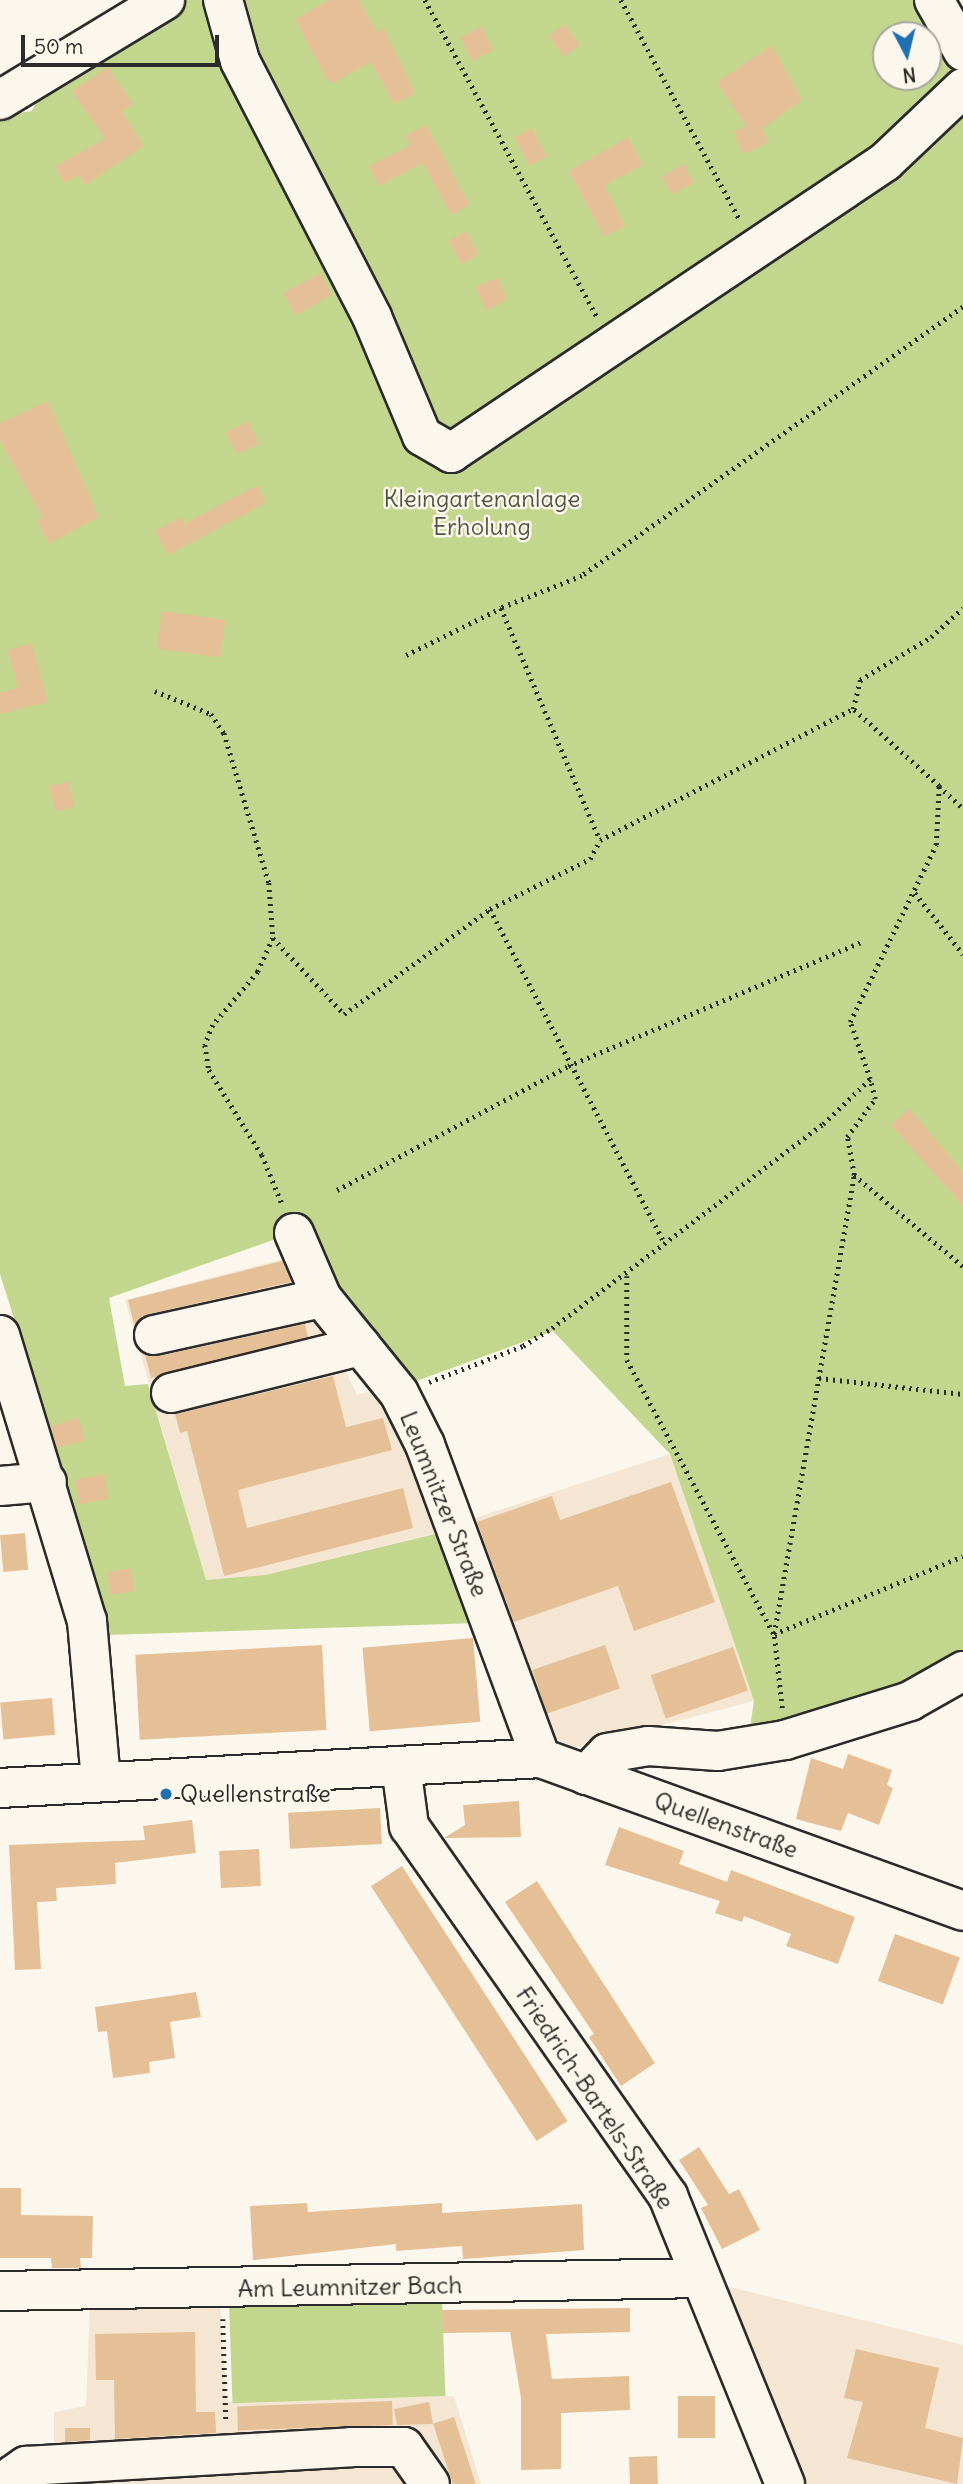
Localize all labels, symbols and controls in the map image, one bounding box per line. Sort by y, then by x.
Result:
scale bar [24,21,222,65]
north arrow [872,21,942,91]
text: 50 m [34,33,83,60]
text: N [901,62,917,88]
park label: Kleingartenanlage Erholung [384,485,580,541]
street label: Leumnitzer Straße [394,1407,494,1601]
place label: Quellenstraße [180,1780,331,1808]
marker: Quellenstraße [158,1786,174,1802]
street label: Quellenstraße [650,1786,802,1864]
street label: Friedrich-Bartels-Straße [510,1981,680,2215]
street label: Am Leumnitzer Bach [237,2271,463,2303]

